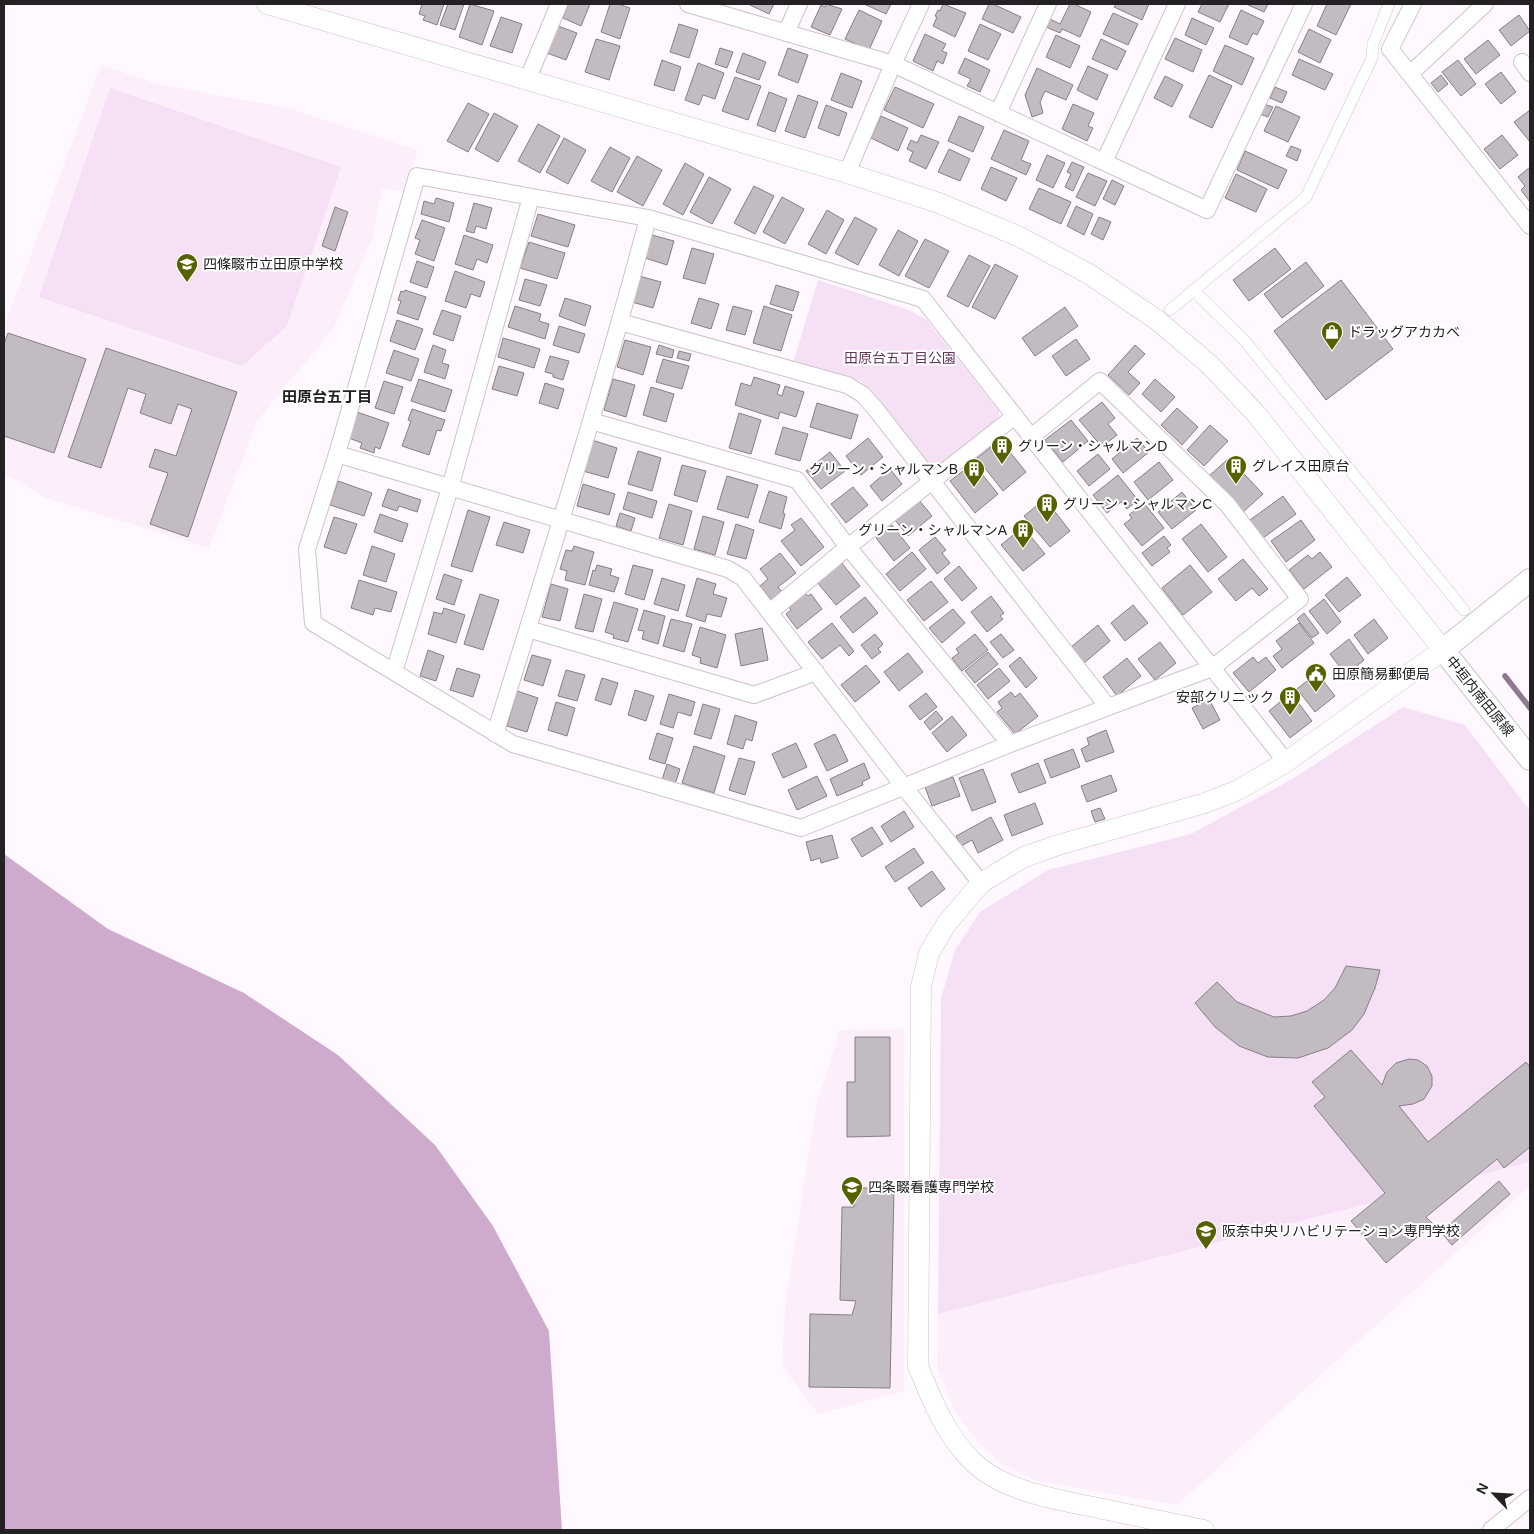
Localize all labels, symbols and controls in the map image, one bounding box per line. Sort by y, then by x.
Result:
school or university icon: 四條畷市立田原中学校 [175,252,199,283]
place label: 四條畷市立田原中学校 [203,256,343,272]
shop icon: ドラッグアカカベ [1320,320,1344,351]
place label: ドラッグアカカベ [1348,324,1460,340]
park label: 田原台五丁目公園 [844,350,956,366]
district label: 田原台五丁目 [282,388,372,405]
building icon: グリーン・シャルマンD [990,434,1014,465]
place label: グリーン・シャルマンD [1018,438,1167,454]
building icon: グレイス田原台 [1224,454,1248,485]
building icon: グリーン・シャルマンB [962,457,986,488]
place label: グレイス田原台 [1252,458,1350,474]
place label: グリーン・シャルマンB [809,461,958,477]
building icon: グリーン・シャルマンC [1035,492,1059,523]
place label: グリーン・シャルマンC [1063,496,1212,512]
building icon: グリーン・シャルマンA [1011,518,1035,549]
place label: グリーン・シャルマンA [858,522,1008,538]
street label: 中垣内南田原線 [1443,653,1517,739]
public building icon: 田原簡易郵便局 [1304,662,1328,693]
place label: 田原簡易郵便局 [1332,666,1430,682]
building icon: 安部クリニック [1278,685,1302,716]
place label: 安部クリニック [1176,689,1274,705]
school or university icon: 四条畷看護専門学校 [840,1175,864,1206]
place label: 四条畷看護専門学校 [868,1179,994,1195]
school or university icon: 阪奈中央リハビリテーション専門学校 [1194,1219,1218,1250]
place label: 阪奈中央リハビリテーション専門学校 [1222,1223,1460,1239]
north arrow [1469,1469,1519,1519]
text: N [1473,1481,1492,1496]

